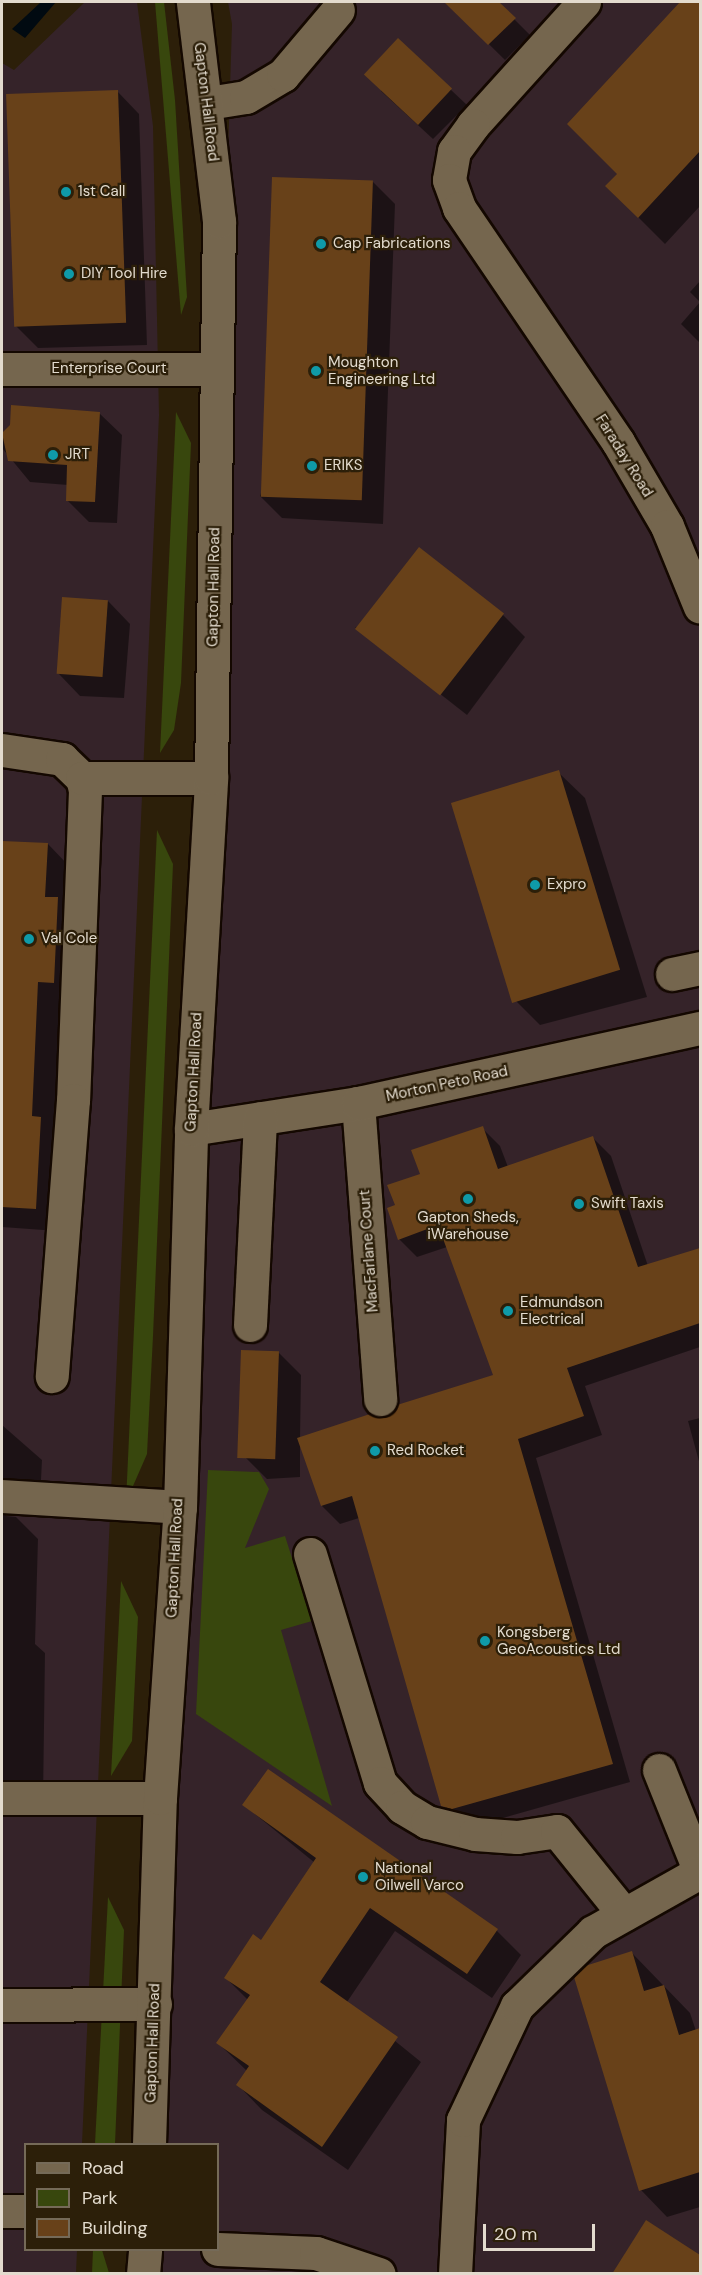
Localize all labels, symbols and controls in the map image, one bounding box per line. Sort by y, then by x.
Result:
street label: Gapton Hall Road [190,41,222,163]
place label: 1st Call [78,183,125,201]
marker: 1st Call [59,185,73,199]
place label: Cap Fabrications [333,235,451,253]
marker: Cap Fabrications [314,237,328,251]
place label: DIY Tool Hire [81,265,167,283]
marker: DIY Tool Hire [62,267,76,281]
place label: Moughton Engineering Ltd [328,353,435,388]
street label: Enterprise Court [51,360,167,378]
marker: Moughton Engineering Ltd [309,364,323,378]
street label: Faraday Road [591,411,657,501]
place label: JRT [65,446,90,464]
marker: JRT [46,448,60,462]
place label: ERIKS [324,457,362,475]
marker: ERIKS [305,459,319,473]
street label: Gapton Hall Road [204,527,224,647]
place label: Expro [547,876,586,894]
marker: Expro [528,878,542,892]
place label: Val Cole [41,930,97,948]
marker: Val Cole [22,932,36,946]
street label: Gapton Hall Road [182,1012,206,1132]
street label: Morton Peto Road [384,1062,510,1106]
street label: MacFarlane Court [356,1189,382,1313]
marker: Gapton Sheds, iWarehouse [461,1192,475,1206]
place label: Swift Taxis [591,1195,664,1213]
marker: Swift Taxis [572,1197,586,1211]
place label: Gapton Sheds, iWarehouse [417,1208,519,1243]
place label: Edmundson Electrical [520,1293,603,1328]
marker: Edmundson Electrical [501,1304,515,1318]
place label: Red Rocket [387,1442,464,1460]
marker: Red Rocket [368,1444,382,1458]
street label: Gapton Hall Road [163,1498,187,1618]
place label: Kongsberg GeoAcoustics Ltd [497,1623,620,1658]
marker: Kongsberg GeoAcoustics Ltd [478,1634,492,1648]
place label: National Oilwell Varco [375,1859,464,1894]
marker: National Oilwell Varco [356,1870,370,1884]
street label: Gapton Hall Road [142,1983,164,2103]
legend [24,2143,219,2251]
text: Road [82,2156,124,2180]
text: Park [82,2186,118,2210]
scale bar [486,2212,598,2250]
text: Building [82,2216,147,2240]
text: 20 m [494,2222,537,2246]

